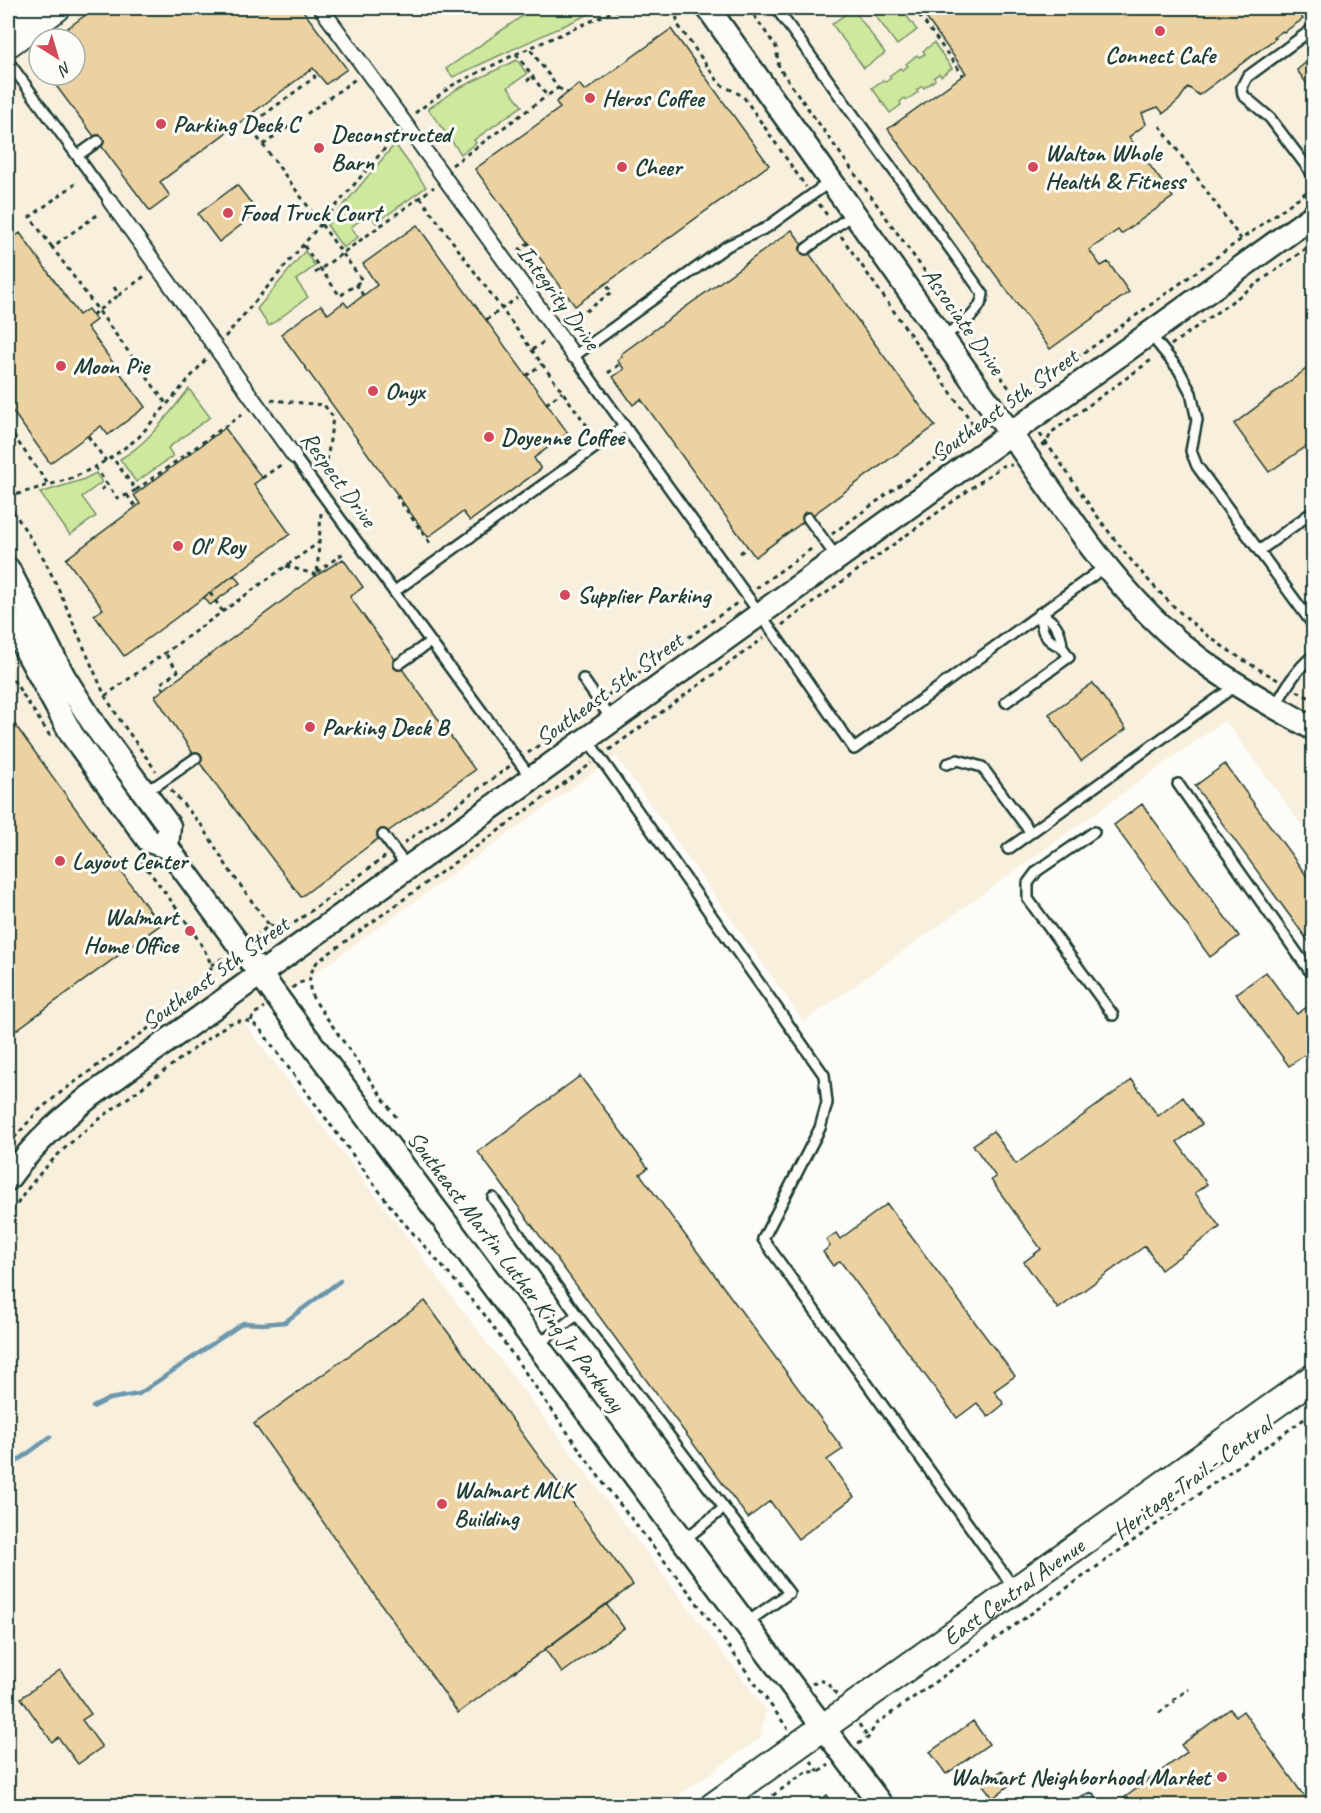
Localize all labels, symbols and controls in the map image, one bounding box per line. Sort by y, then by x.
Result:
marker: Connect Cafe [1153,24,1167,38]
north arrow [27,27,87,87]
place label: Connect Cafe [1105,40,1217,70]
text: N [53,57,75,81]
place label: Heros Coffee [602,83,706,113]
marker: Heros Coffee [583,91,597,105]
place label: Parking Deck C [173,109,302,139]
marker: Parking Deck C [154,117,168,131]
place label: Deconstructed Barn [331,119,455,177]
place label: Walton Whole Health & Fitness [1045,138,1188,196]
marker: Deconstructed Barn [312,141,326,155]
place label: Cheer [634,152,684,182]
marker: Cheer [615,160,629,174]
marker: Walton Whole Health & Fitness [1026,160,1040,174]
place label: Food Truck Court [240,198,385,228]
marker: Food Truck Court [221,206,235,220]
street label: Integrity Drive [511,239,608,357]
street label: Associate Drive [916,262,1013,382]
street label: Southeast 5th Street [924,340,1085,469]
place label: Moon Pie [73,351,151,381]
marker: Moon Pie [54,359,68,373]
place label: Onyx [385,376,427,406]
marker: Onyx [366,384,380,398]
place label: Doyenne Coffee [501,422,626,452]
street label: Respect Drive [294,425,385,534]
marker: Doyenne Coffee [482,430,496,444]
place label: Ol' Roy [190,531,248,561]
marker: Ol' Roy [171,539,185,553]
place label: Supplier Parking [577,580,712,610]
marker: Supplier Parking [558,588,572,602]
street label: Southeast 5th Street [529,624,690,753]
place label: Parking Deck B [322,712,451,742]
marker: Parking Deck B [303,720,317,734]
place label: Layout Center [72,846,189,876]
marker: Layout Center [53,854,67,868]
place label: Walmart Home Office [84,902,181,960]
street label: Southeast 5th Street [135,908,296,1037]
marker: Walmart Home Office [183,924,197,938]
street label: Southeast Martin Luther King Jr Parkway [401,1125,633,1419]
street label: Heritage Trail - Central [1106,1408,1281,1546]
place label: Walmart MLK Building [454,1475,578,1533]
marker: Walmart MLK Building [435,1497,449,1511]
street label: East Central Avenue [937,1530,1092,1652]
place label: Walmart Neighborhood Market [951,1762,1213,1792]
marker: Walmart Neighborhood Market [1215,1770,1229,1784]

